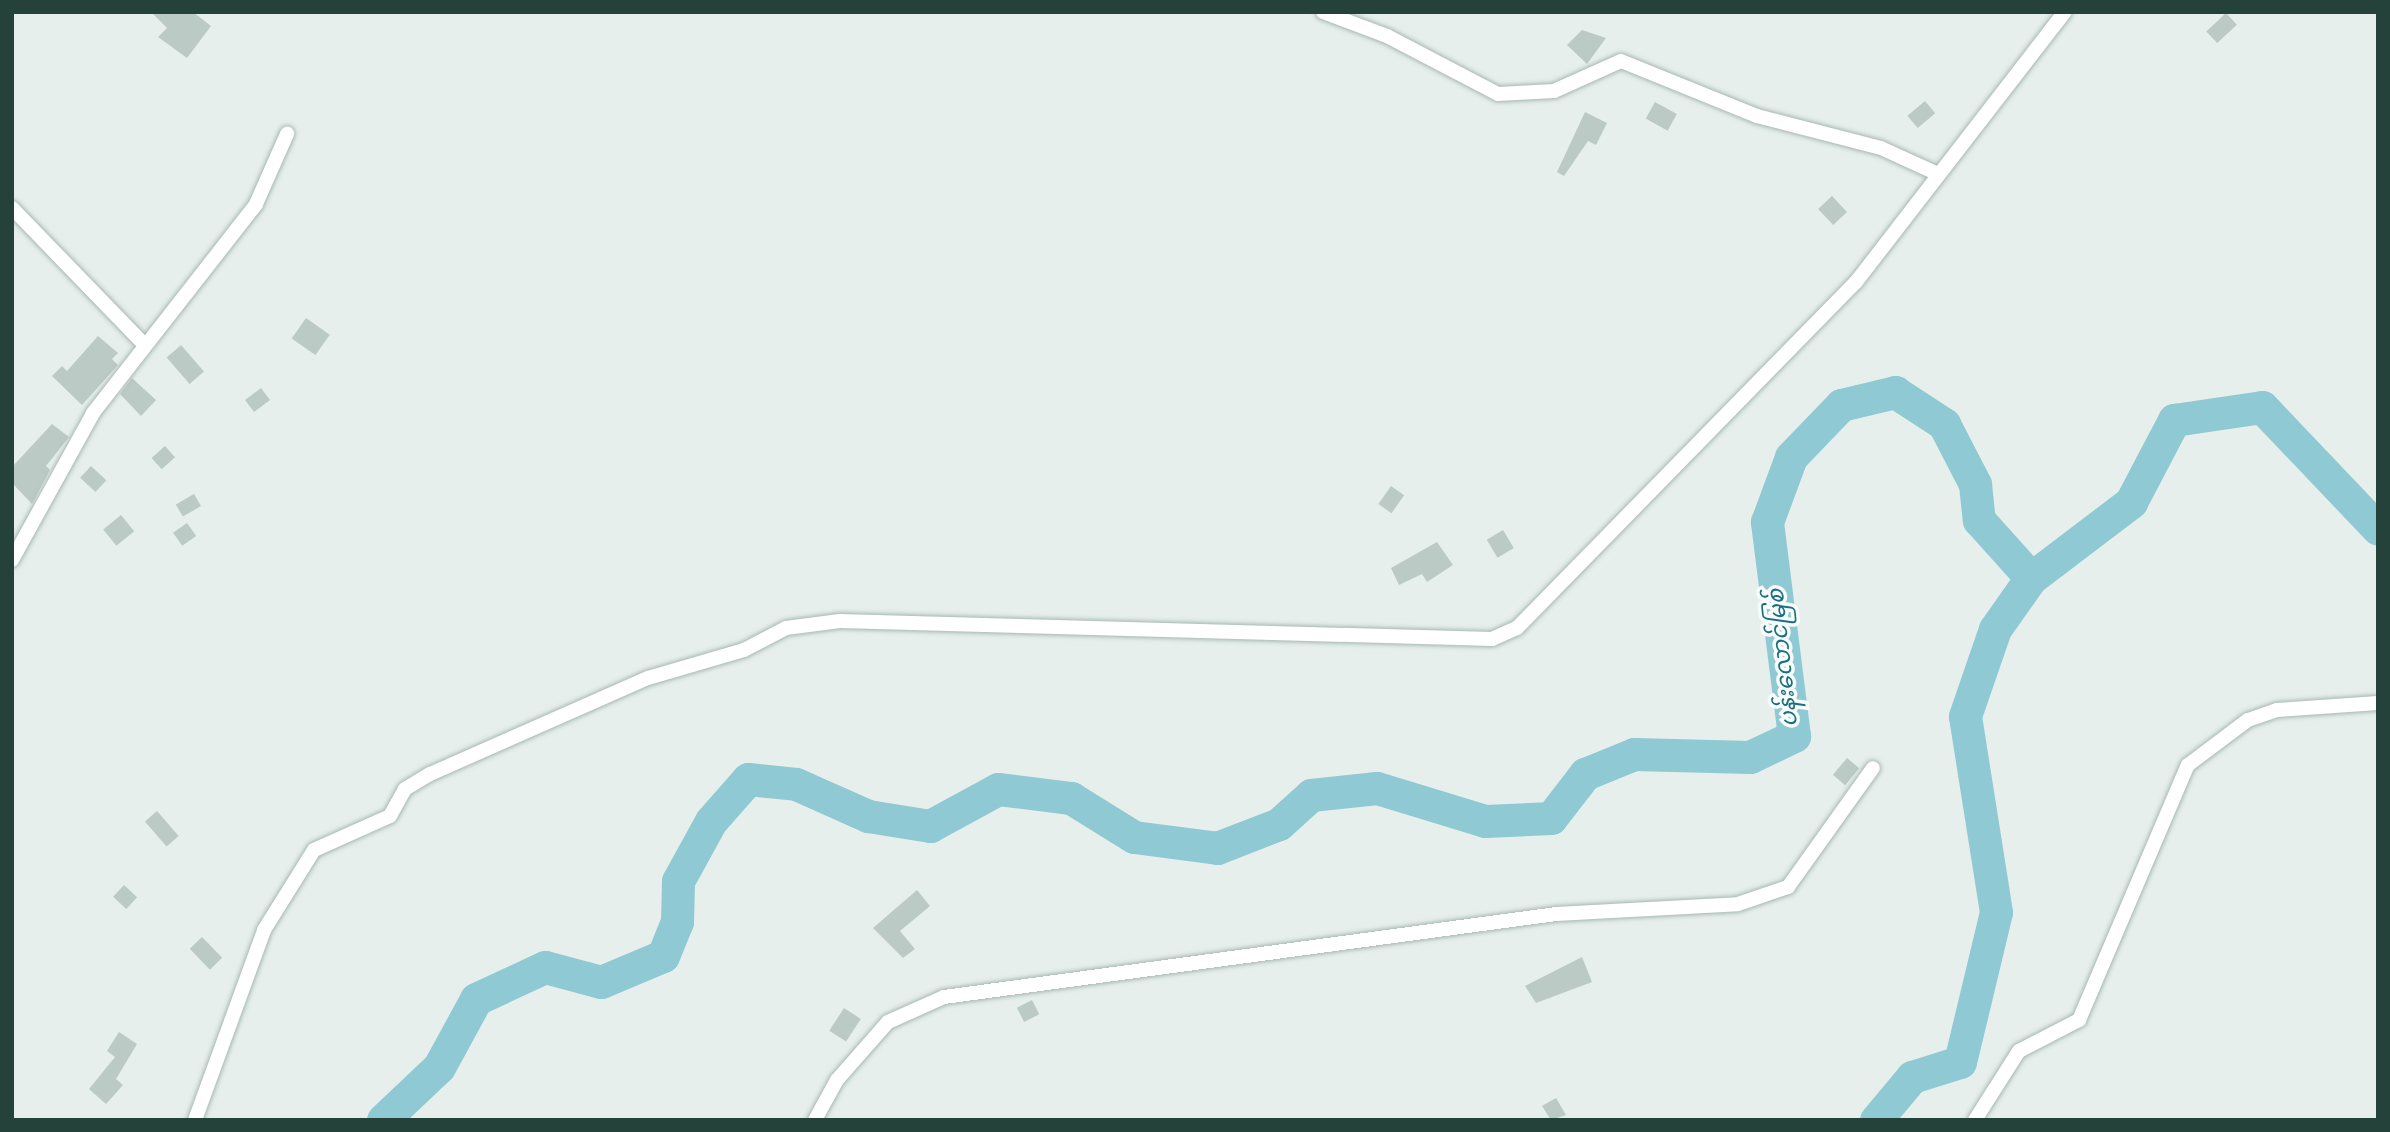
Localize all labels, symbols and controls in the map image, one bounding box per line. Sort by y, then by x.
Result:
water label: ပန်းလောင်မြစ် [1762,588,1804,728]

